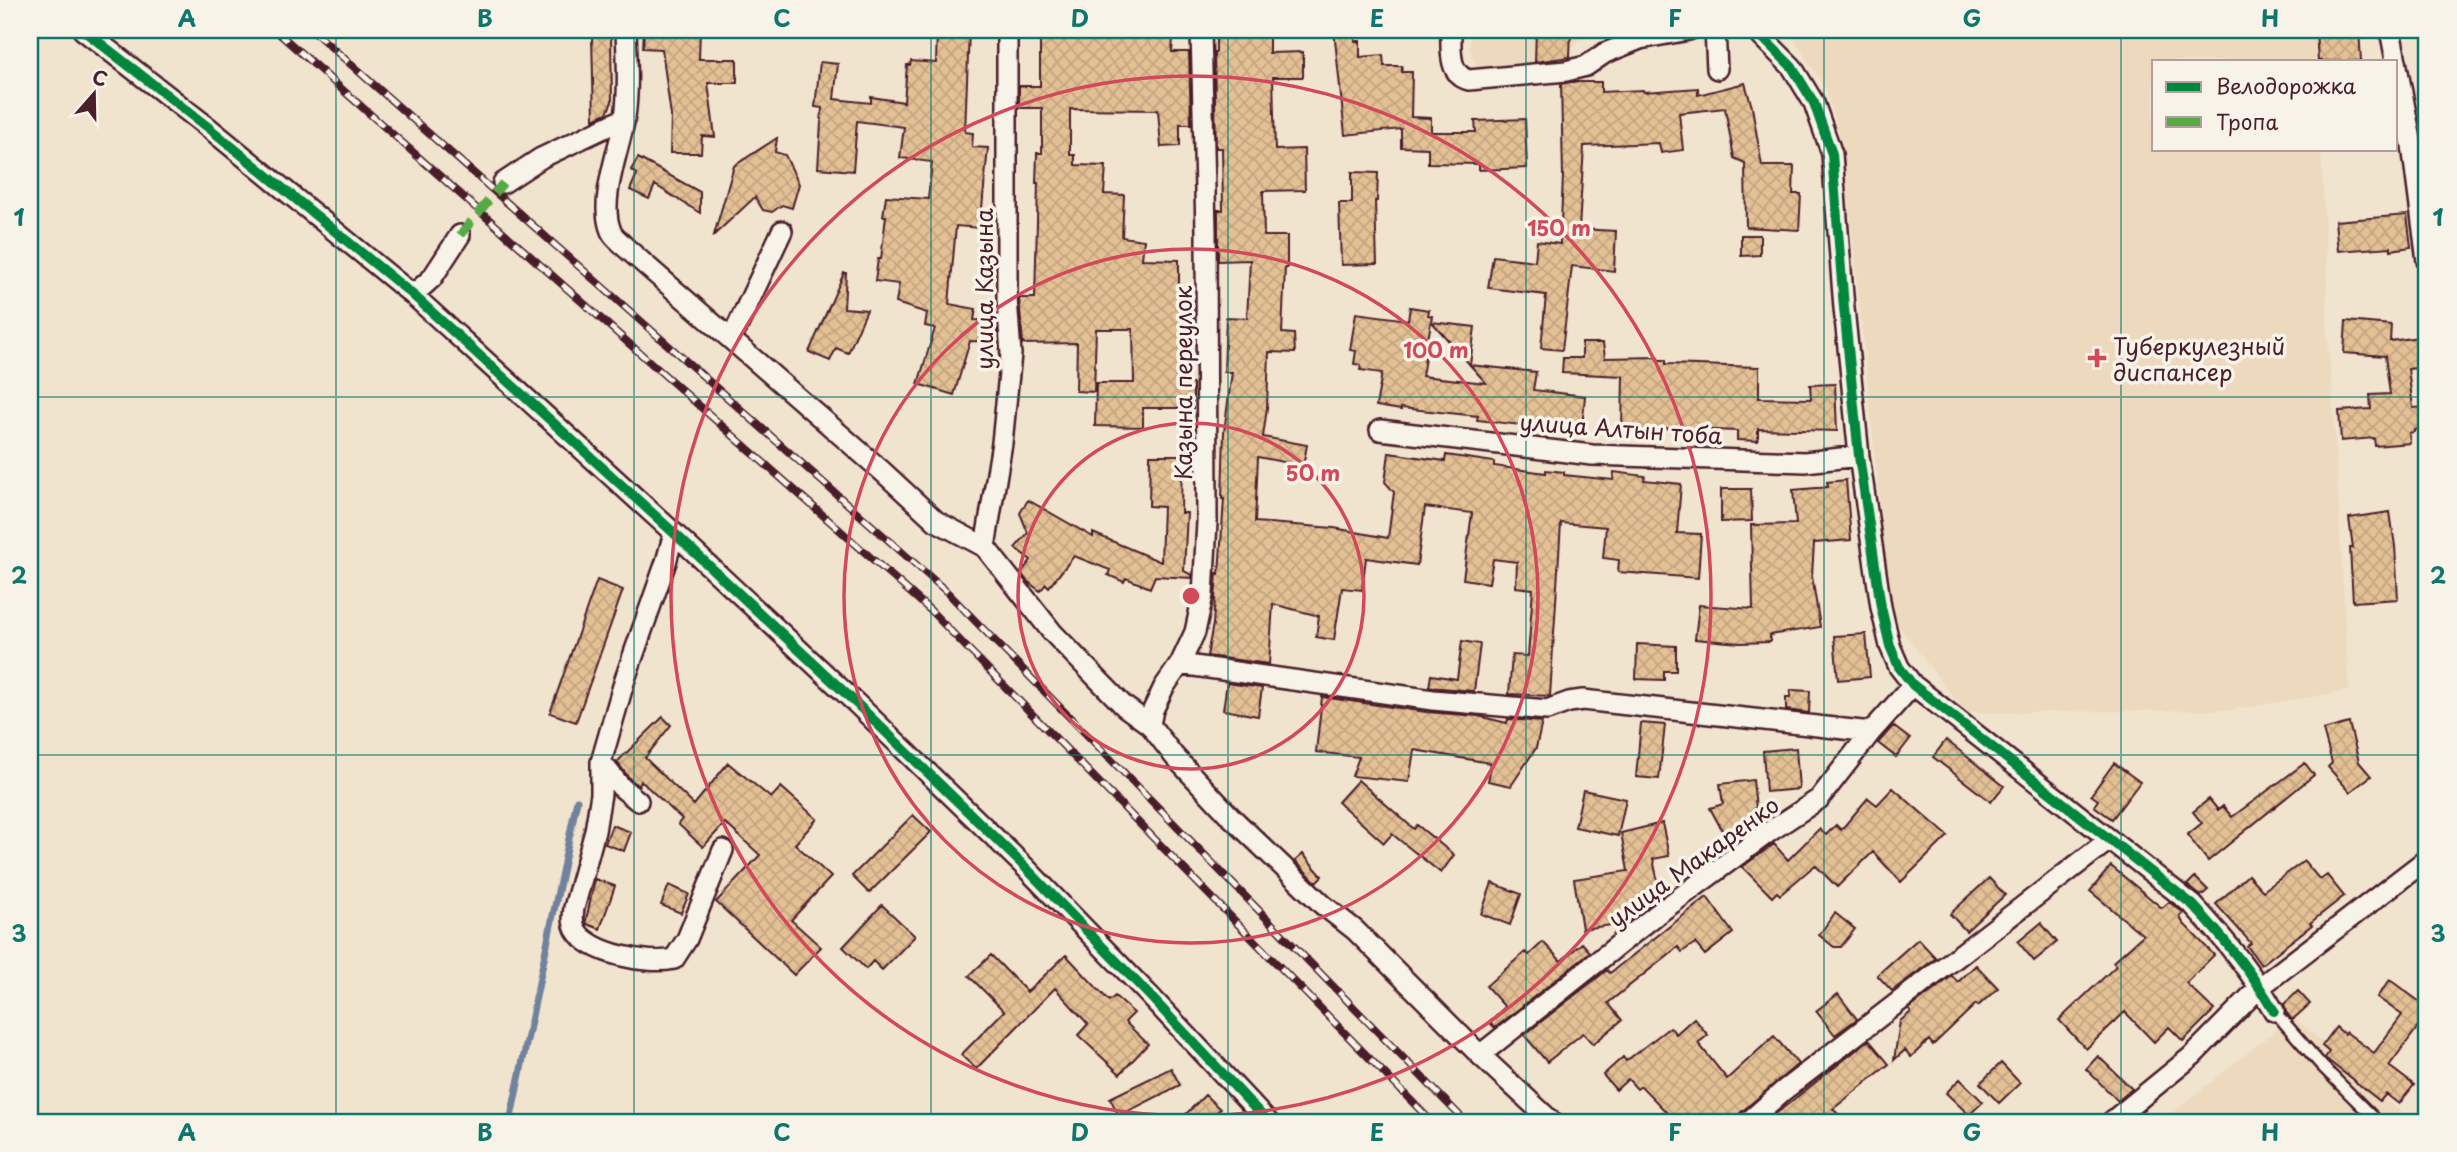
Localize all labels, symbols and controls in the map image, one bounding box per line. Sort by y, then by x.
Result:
text: A [178,0,196,35]
text: B [477,0,493,35]
text: C [773,0,791,35]
text: D [1071,0,1089,35]
text: E [1370,0,1384,35]
text: F [1668,0,1682,35]
text: G [1963,0,1981,35]
text: H [2261,0,2279,35]
north arrow [60,60,130,130]
legend [2152,60,2398,150]
text: С [89,61,112,93]
text: Велодорожка [2216,69,2357,101]
text: Тропа [2216,105,2278,137]
text: 1 [14,199,25,234]
text: 1 [2433,199,2444,234]
street label: улица Казына [966,208,1001,370]
text: 150 m [1527,211,1591,243]
street label: Казына переулок [1165,285,1200,480]
place label: Туберкулезный диспансер [2113,328,2285,389]
text: 100 m [1403,333,1469,365]
marker: Туберкулезный диспансер [2087,348,2107,368]
street label: улица Алтын тоба [1518,403,1724,453]
text: 50 m [1286,456,1340,488]
text: 2 [11,557,27,592]
text: 2 [2430,557,2446,592]
centre of rings [1179,584,1203,608]
street label: улица Макаренко [1600,787,1786,935]
text: 3 [11,915,27,950]
text: 3 [2430,915,2446,950]
text: A [178,1114,196,1149]
text: B [477,1114,493,1149]
text: C [773,1114,791,1149]
text: D [1071,1114,1089,1149]
text: E [1370,1114,1384,1149]
text: F [1668,1114,1682,1149]
text: G [1963,1114,1981,1149]
text: H [2261,1114,2279,1149]

